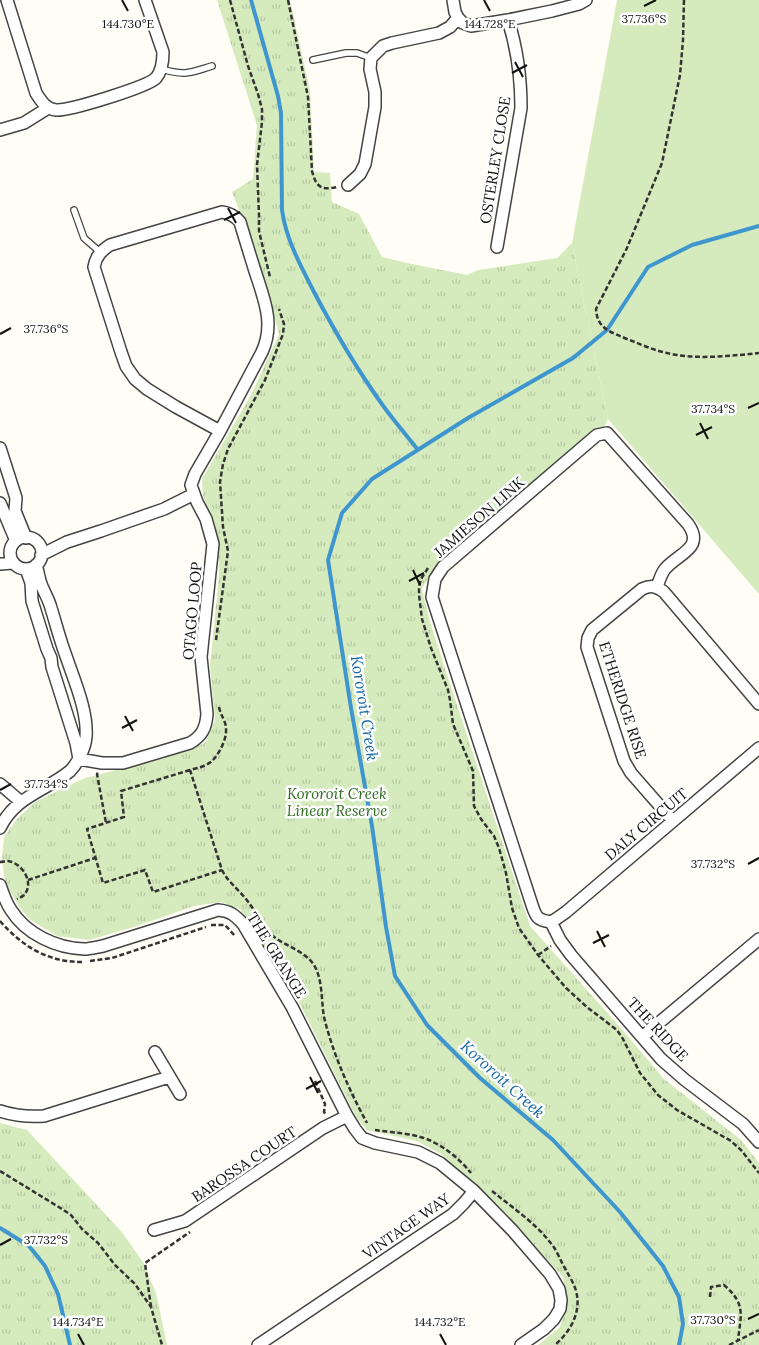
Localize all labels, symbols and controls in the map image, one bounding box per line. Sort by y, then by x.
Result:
text: 37.736°S [622,11,667,26]
text: 144.730°E [102,16,154,31]
text: 144.728°E [465,16,516,31]
street label: OSTERLEY CLOSE [476,95,514,225]
text: 37.736°S [24,321,69,336]
text: 37.734°S [691,401,735,416]
street label: JAMIESON LINK [429,472,529,562]
street label: OTAGO LOOP [178,561,206,661]
street label: ETHERIDGE RISE [595,639,651,761]
water label: Kororoit Creek [347,654,383,762]
text: 37.734°S [24,776,68,791]
street label: DALY CIRCUIT [601,783,692,864]
park label: Kororoit Creek Linear Reserve [287,784,387,820]
text: 37.732°S [691,856,735,871]
street label: THE GRANGE [243,909,311,1001]
street label: THE RIDGE [623,993,693,1065]
water label: Kororoit Creek [457,1036,549,1122]
street label: BAROSSA COURT [188,1122,300,1206]
street label: VINTAGE WAY [358,1189,454,1264]
text: 37.732°S [24,1232,68,1247]
text: 37.730°S [690,1312,736,1327]
text: 144.734°E [53,1314,103,1329]
text: 144.732°E [415,1314,465,1329]

